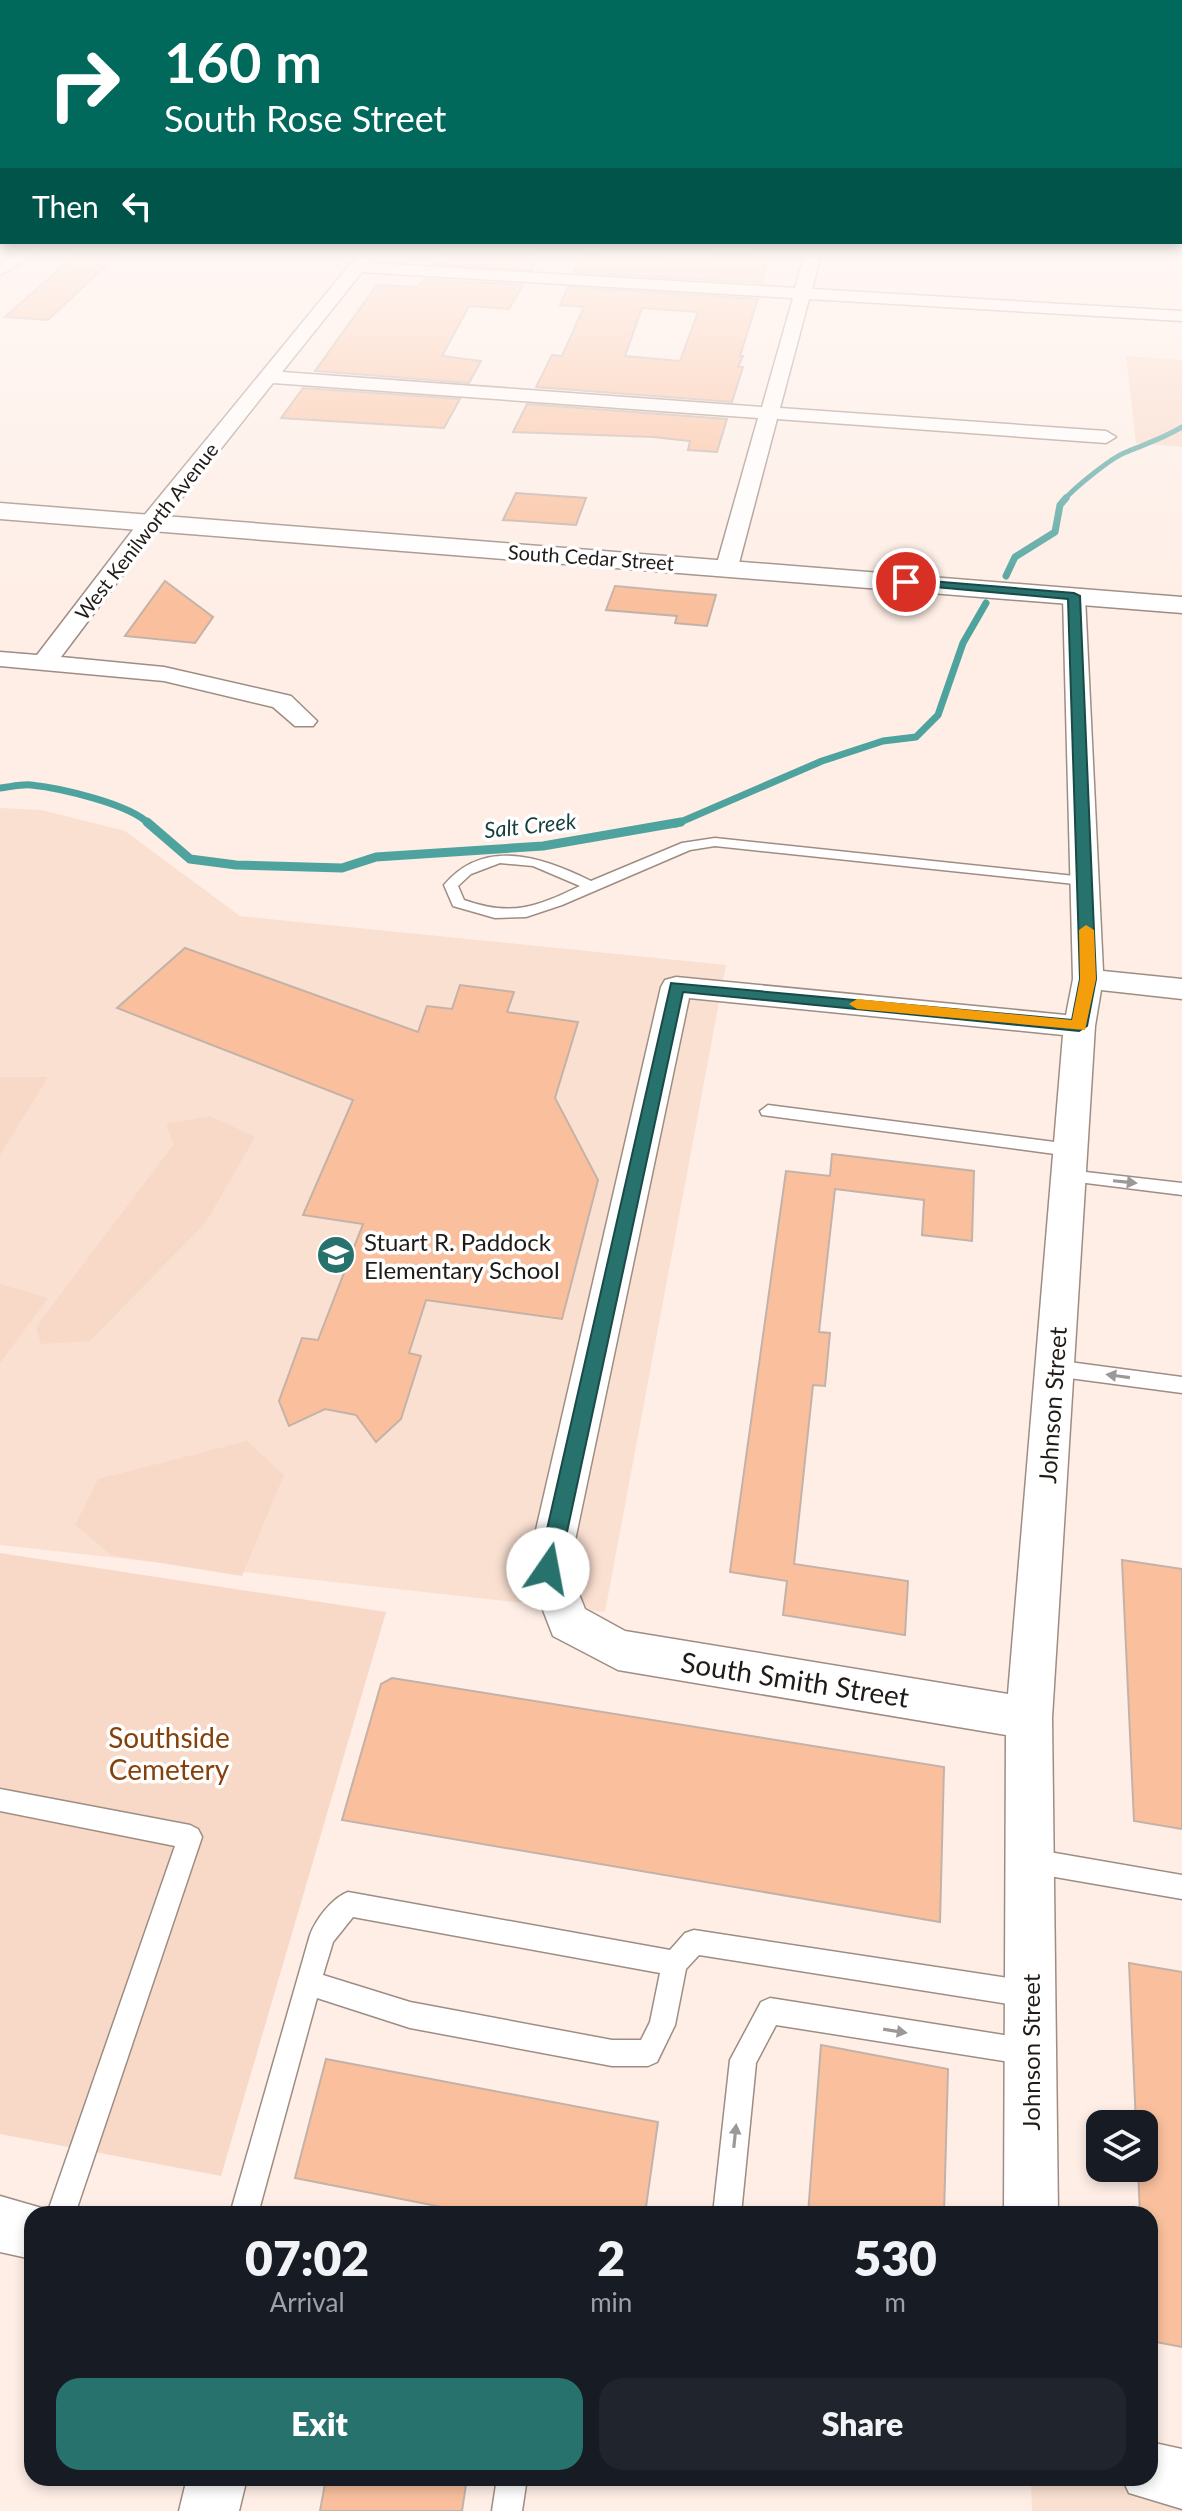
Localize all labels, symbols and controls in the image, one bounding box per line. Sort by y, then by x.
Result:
text: 160 m [164,28,322,95]
icon: right [32,32,136,136]
text: South Rose Street [164,96,447,140]
icon: left [115,184,159,228]
text: Then [32,188,99,224]
street label: West Kenilworth Avenue [69,438,223,624]
street label: South Cedar Street [507,539,675,575]
pin [872,548,940,616]
icon: arrive [884,560,928,604]
water label: Salt Creek [483,807,578,843]
one-way arrow [1113,1176,1138,1189]
place label: Stuart R. Paddock Elementary School [364,1227,560,1284]
school or university icon: Stuart R. Paddock Elementary School [315,1234,357,1276]
street label: Johnson Street [1032,1325,1072,1484]
one-way arrow [1105,1370,1130,1383]
position arrow [506,1527,590,1611]
street label: South Smith Street [678,1644,912,1714]
park label: Southside Cemetery [108,1720,230,1786]
street label: Johnson Street [1016,1973,1045,2130]
one-way arrow [883,2025,908,2038]
map controls [1086,2110,1158,2182]
button: layers [1086,2110,1158,2182]
one-way arrow [729,2123,742,2148]
text: 07:02 [245,2229,369,2286]
text: 2 [597,2229,625,2286]
text: 530 [853,2229,937,2286]
text: Arrival [270,2286,345,2318]
text: min [590,2286,632,2318]
text: m [884,2286,906,2318]
button: Exit [56,2378,583,2470]
button: Share [599,2378,1126,2470]

